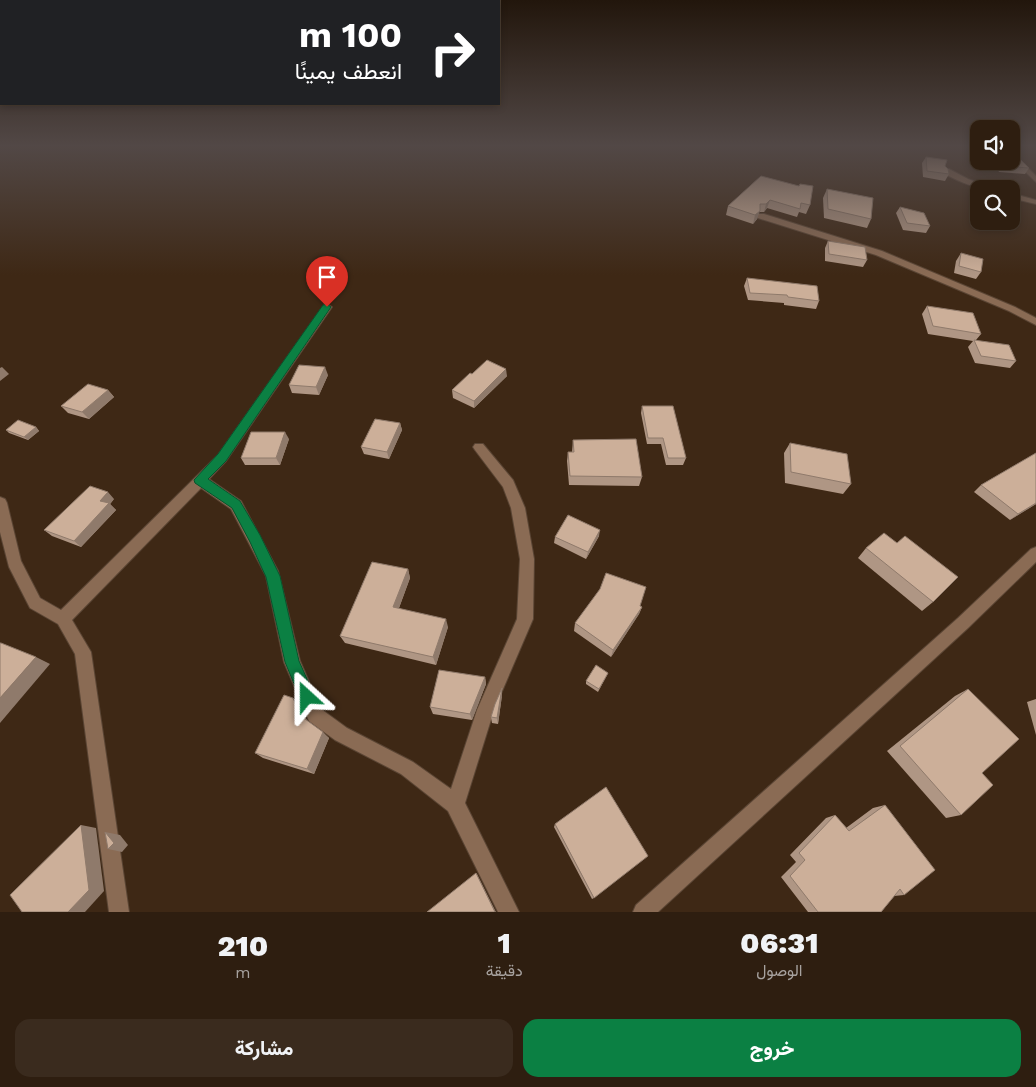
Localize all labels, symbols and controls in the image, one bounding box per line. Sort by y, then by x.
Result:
text: 100 m [299,14,402,56]
icon: right [420,20,485,85]
text: انعطف يمينًا [295,59,402,84]
map controls [970,120,1020,230]
button: sound [970,120,1020,170]
button: search [970,180,1020,230]
pin [306,256,348,307]
icon: arrive [313,263,341,291]
position arrow [280,670,332,722]
text: 1 [498,925,511,960]
text: 06:31 [740,925,819,960]
text: 210 [217,928,268,963]
text: دقيقة [486,961,523,980]
text: الوصول [756,961,802,980]
text: m [235,963,250,982]
button: مشاركة [15,1019,513,1077]
button: خروج [523,1019,1021,1077]

